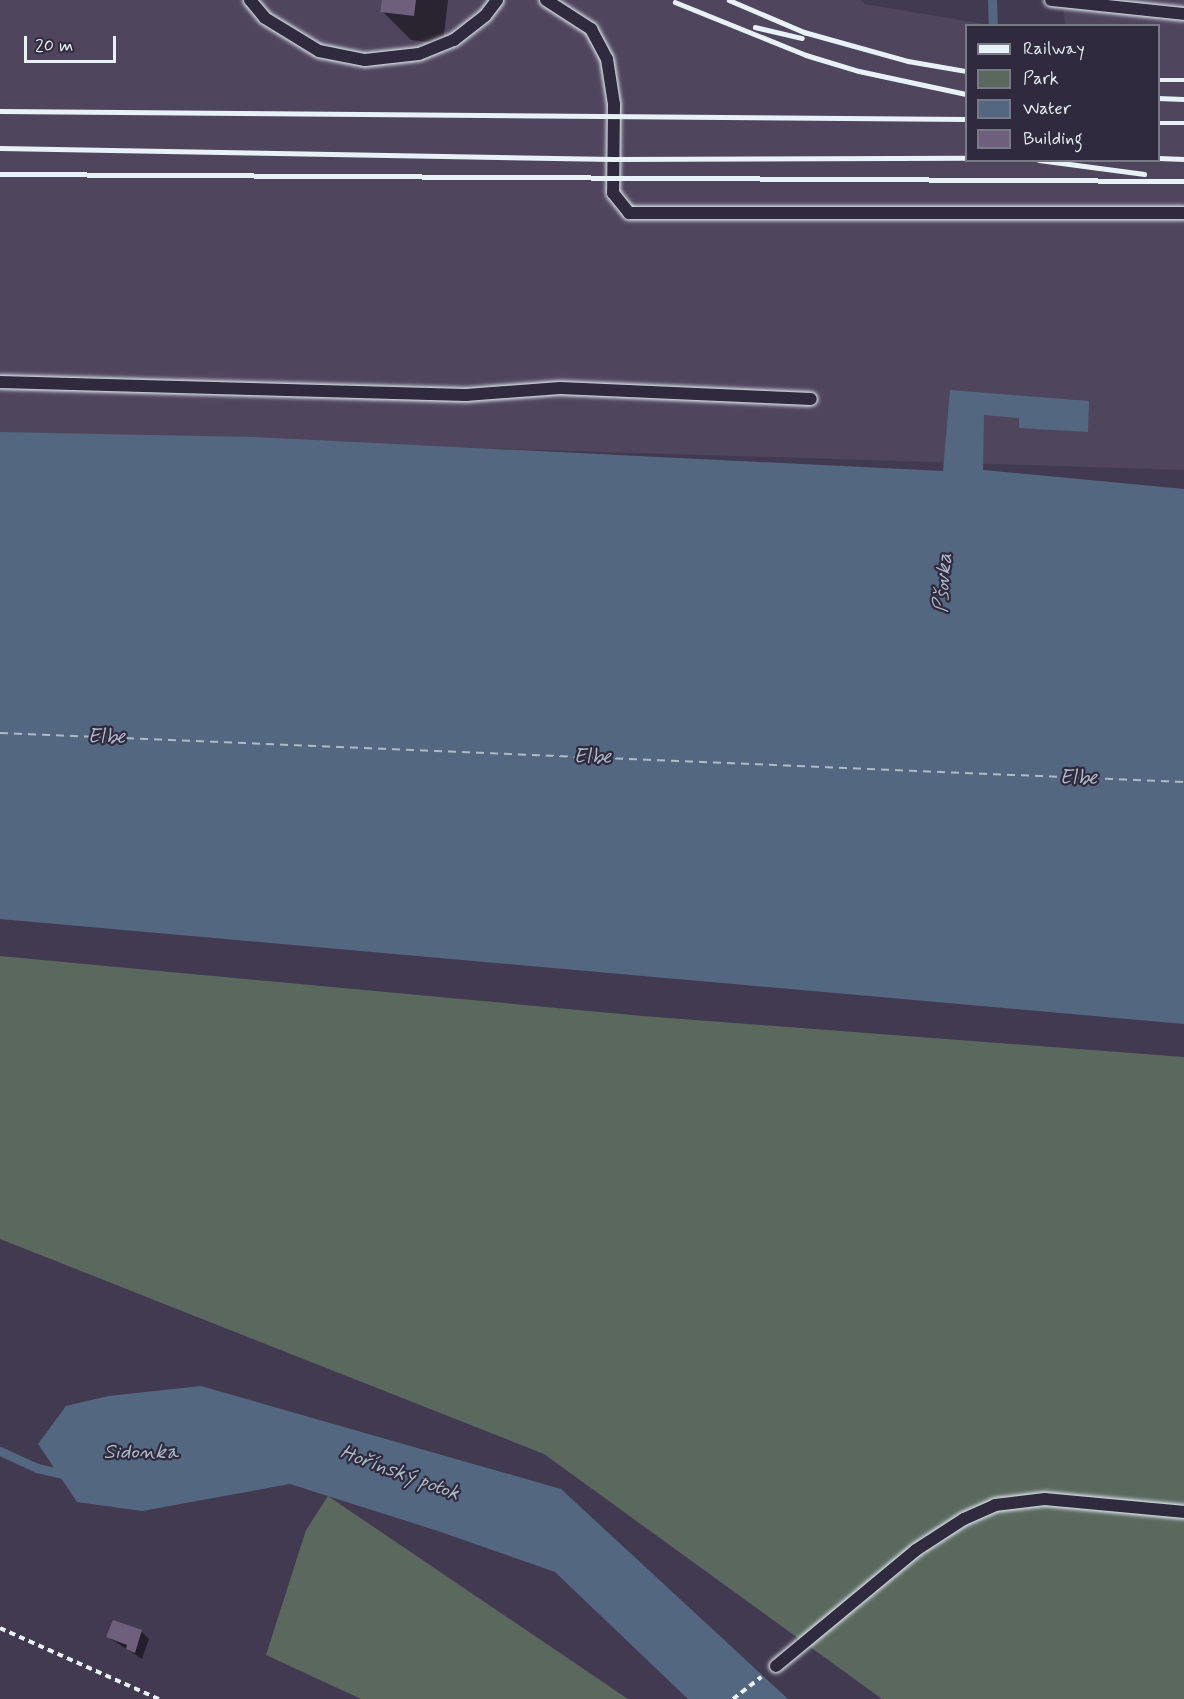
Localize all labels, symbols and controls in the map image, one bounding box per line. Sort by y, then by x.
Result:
scale bar [27,24,118,62]
legend [965,24,1160,162]
text: 20 m [35,34,73,58]
text: Railway [1023,37,1085,61]
text: Park [1023,67,1059,91]
text: Water [1023,97,1071,121]
text: Building [1023,127,1083,151]
water label: Pšovka [928,552,958,614]
water label: Elbe [87,724,125,750]
water label: Elbe [573,744,611,770]
water label: Elbe [1059,765,1097,791]
water label: Sidonka [103,1439,179,1465]
water label: Hořínský potok [337,1440,463,1506]

